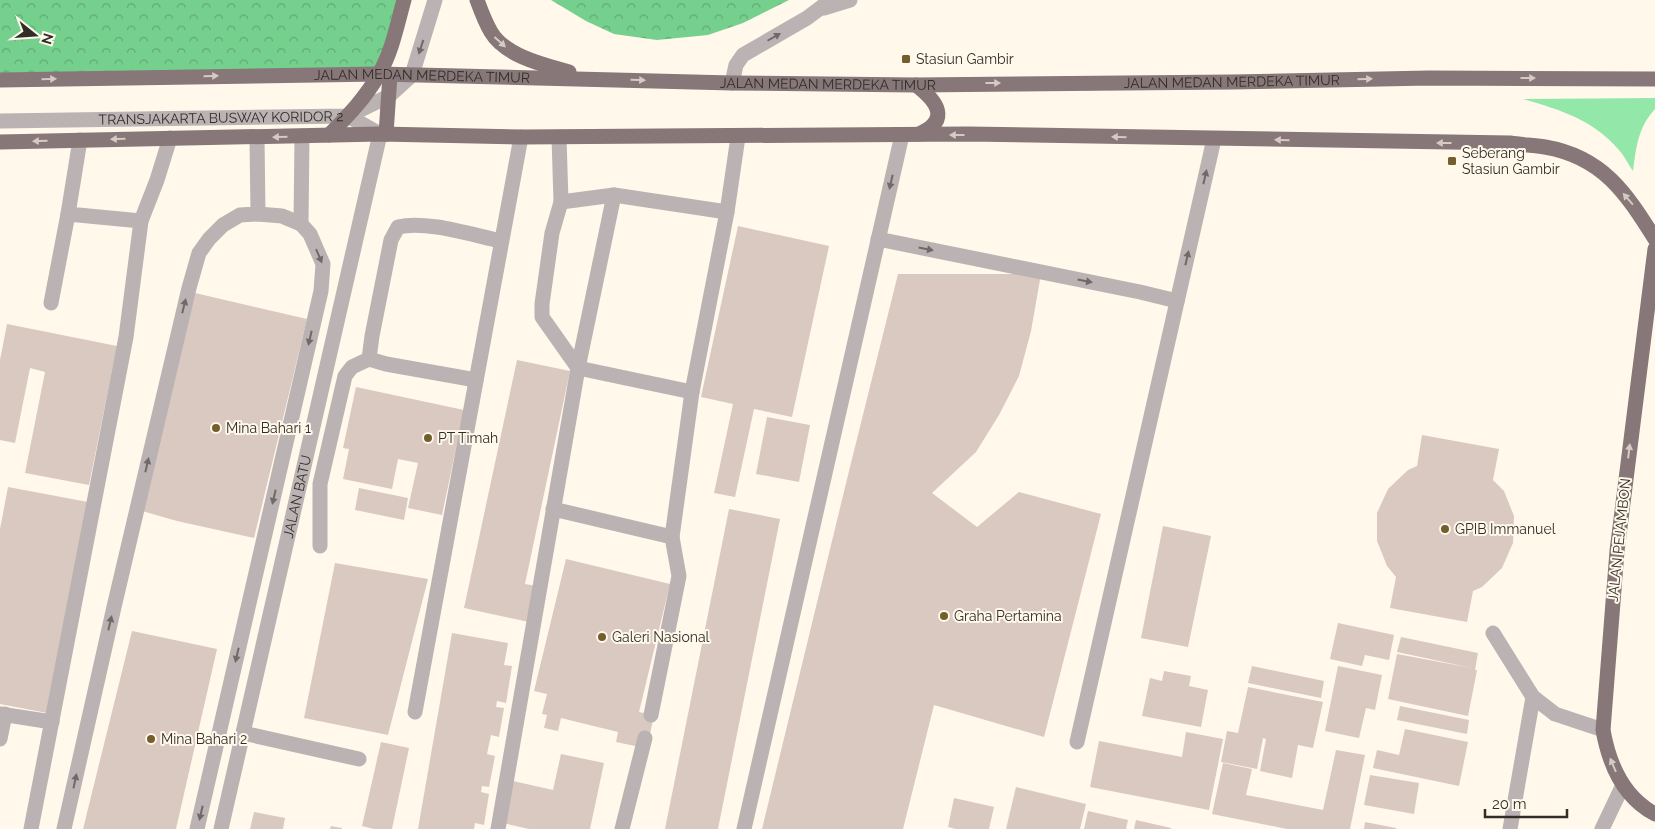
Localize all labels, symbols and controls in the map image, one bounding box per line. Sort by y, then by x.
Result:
north arrow [10,10,60,60]
text: N [38,31,57,46]
one-way arrow [768,32,781,41]
one-way arrow [494,36,506,48]
one-way arrow [417,39,424,54]
place label: Stasiun Gambir [916,51,1014,67]
marker: Stasiun Gambir [900,53,912,65]
street label: JALAN MEDAN MERDEKA TIMUR [314,66,530,86]
one-way arrow [203,72,219,80]
street label: JALAN MEDAN MERDEKA TIMUR [1124,72,1340,91]
one-way arrow [1520,74,1536,82]
one-way arrow [41,75,57,83]
street label: JALAN MEDAN MERDEKA TIMUR [720,75,936,93]
one-way arrow [1358,75,1374,83]
one-way arrow [630,76,646,84]
one-way arrow [985,79,1001,87]
street label: TRANSJAKARTA BUSWAY KORIDOR 2 [98,108,344,128]
one-way arrow [949,131,965,139]
one-way arrow [272,133,288,141]
one-way arrow [1111,133,1127,141]
one-way arrow [110,136,126,144]
one-way arrow [1274,136,1290,144]
one-way arrow [32,137,48,145]
one-way arrow [1436,138,1452,146]
place label: Seberang Stasiun Gambir [1462,145,1560,177]
marker: Seberang Stasiun Gambir [1446,155,1458,167]
one-way arrow [1202,169,1210,185]
one-way arrow [887,175,895,190]
one-way arrow [1622,192,1633,205]
one-way arrow [919,245,934,253]
one-way arrow [316,249,324,263]
one-way arrow [1183,250,1191,265]
one-way arrow [1078,277,1093,285]
one-way arrow [180,299,188,314]
one-way arrow [306,331,314,346]
place label: Mina Bahari 1 [226,420,311,436]
marker: Mina Bahari 1 [210,422,222,434]
place label: PT Timah [438,430,498,446]
marker: PT Timah [422,432,434,444]
one-way arrow [1625,442,1633,458]
street label: JALAN BATU [280,453,314,540]
one-way arrow [143,457,151,472]
street label: JALAN PEJAMBON [1605,477,1633,603]
one-way arrow [270,489,278,504]
place label: GPIB Immanuel [1455,521,1556,537]
marker: GPIB Immanuel [1439,523,1451,535]
place label: Graha Pertamina [954,608,1062,624]
marker: Graha Pertamina [938,610,950,622]
one-way arrow [106,615,114,630]
place label: Galeri Nasional [612,629,710,645]
marker: Galeri Nasional [596,631,608,643]
one-way arrow [233,648,241,663]
place label: Mina Bahari 2 [161,731,247,747]
marker: Mina Bahari 2 [145,733,157,745]
one-way arrow [1608,758,1616,772]
one-way arrow [71,774,79,789]
scale bar [1485,786,1568,818]
text: 20 m [1492,795,1527,813]
one-way arrow [197,806,205,821]

